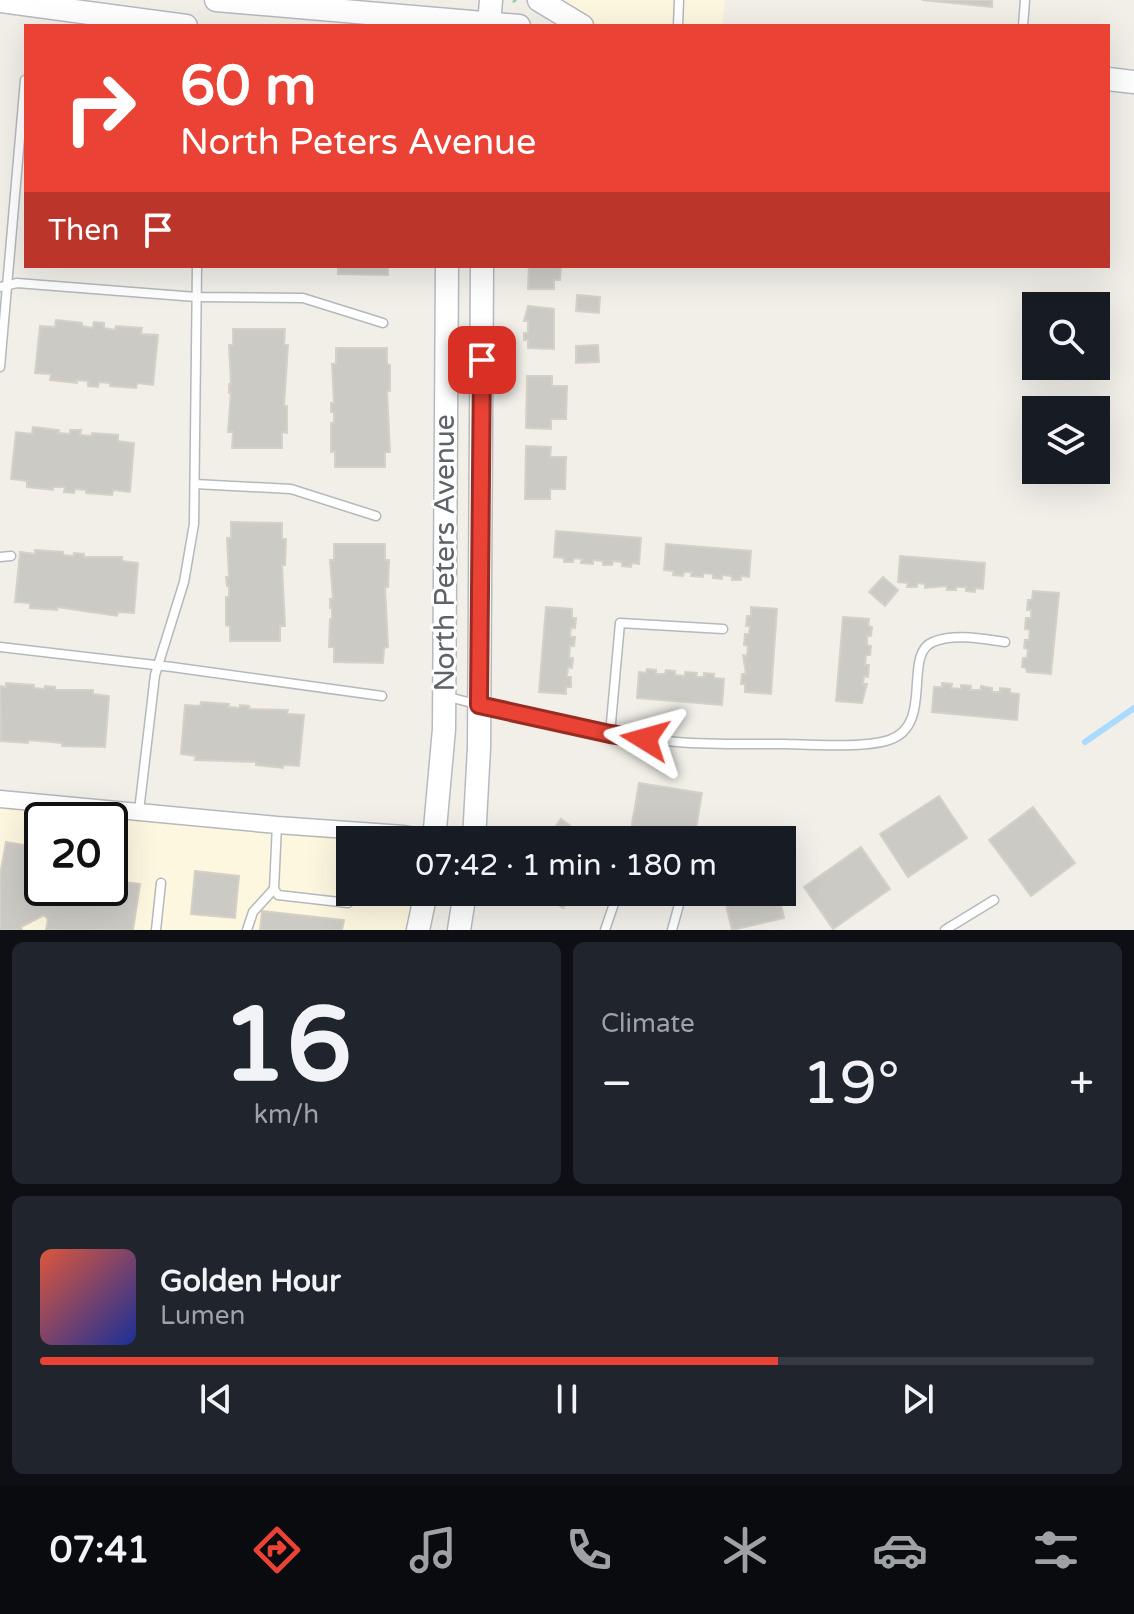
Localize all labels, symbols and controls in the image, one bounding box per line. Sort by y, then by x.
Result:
text: 60 m [180,53,316,120]
icon: right [48,56,152,160]
text: North Peters Avenue [180,121,536,164]
icon: arrive [136,208,180,252]
text: Then [48,212,120,249]
map controls [1022,292,1110,484]
button: search [1022,292,1110,380]
pin [448,326,516,394]
icon: arrive [460,338,504,382]
button: layers [1022,396,1110,484]
street label: North Peters Avenue [428,414,462,692]
position arrow [603,697,687,781]
speed limit sign: 20 [24,802,128,906]
text: 07:42 · 1 min · 180 m [415,847,717,884]
text: 16 [221,984,352,1109]
text: Climate [601,1008,695,1039]
text: 19° [802,1048,900,1120]
text: − [601,1058,632,1111]
text: + [1069,1058,1094,1111]
text: km/h [254,1099,319,1130]
text: Golden Hour [160,1263,341,1300]
text: Lumen [160,1300,245,1331]
icon: previous [194,1377,238,1421]
icon: pause [545,1377,589,1421]
icon: next [896,1377,940,1421]
icon: directions [249,1522,305,1578]
icon: music [405,1522,461,1578]
icon: phone [561,1522,617,1578]
icon: climate [717,1522,773,1578]
icon: car [872,1522,928,1578]
icon: filters [1028,1522,1084,1578]
text: 07:41 [50,1529,150,1572]

